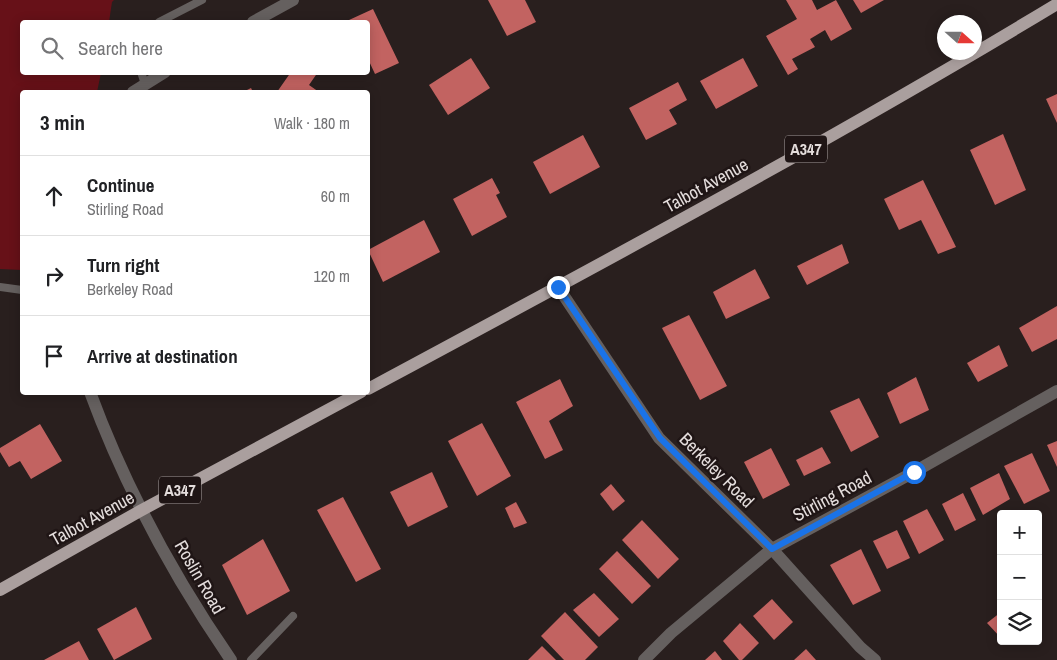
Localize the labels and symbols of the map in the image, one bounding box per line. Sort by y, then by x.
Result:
north arrow [937,15,982,60]
road number: A347 [785,136,827,162]
street label: Talbot Avenue [659,152,753,218]
route end [547,276,570,299]
street label: Berkeley Road [674,427,760,513]
route start [903,461,926,484]
street label: Stirling Road [788,465,876,527]
road number: A347 [159,476,201,504]
street label: Talbot Avenue [45,485,139,551]
street label: Roslin Road [169,536,231,618]

